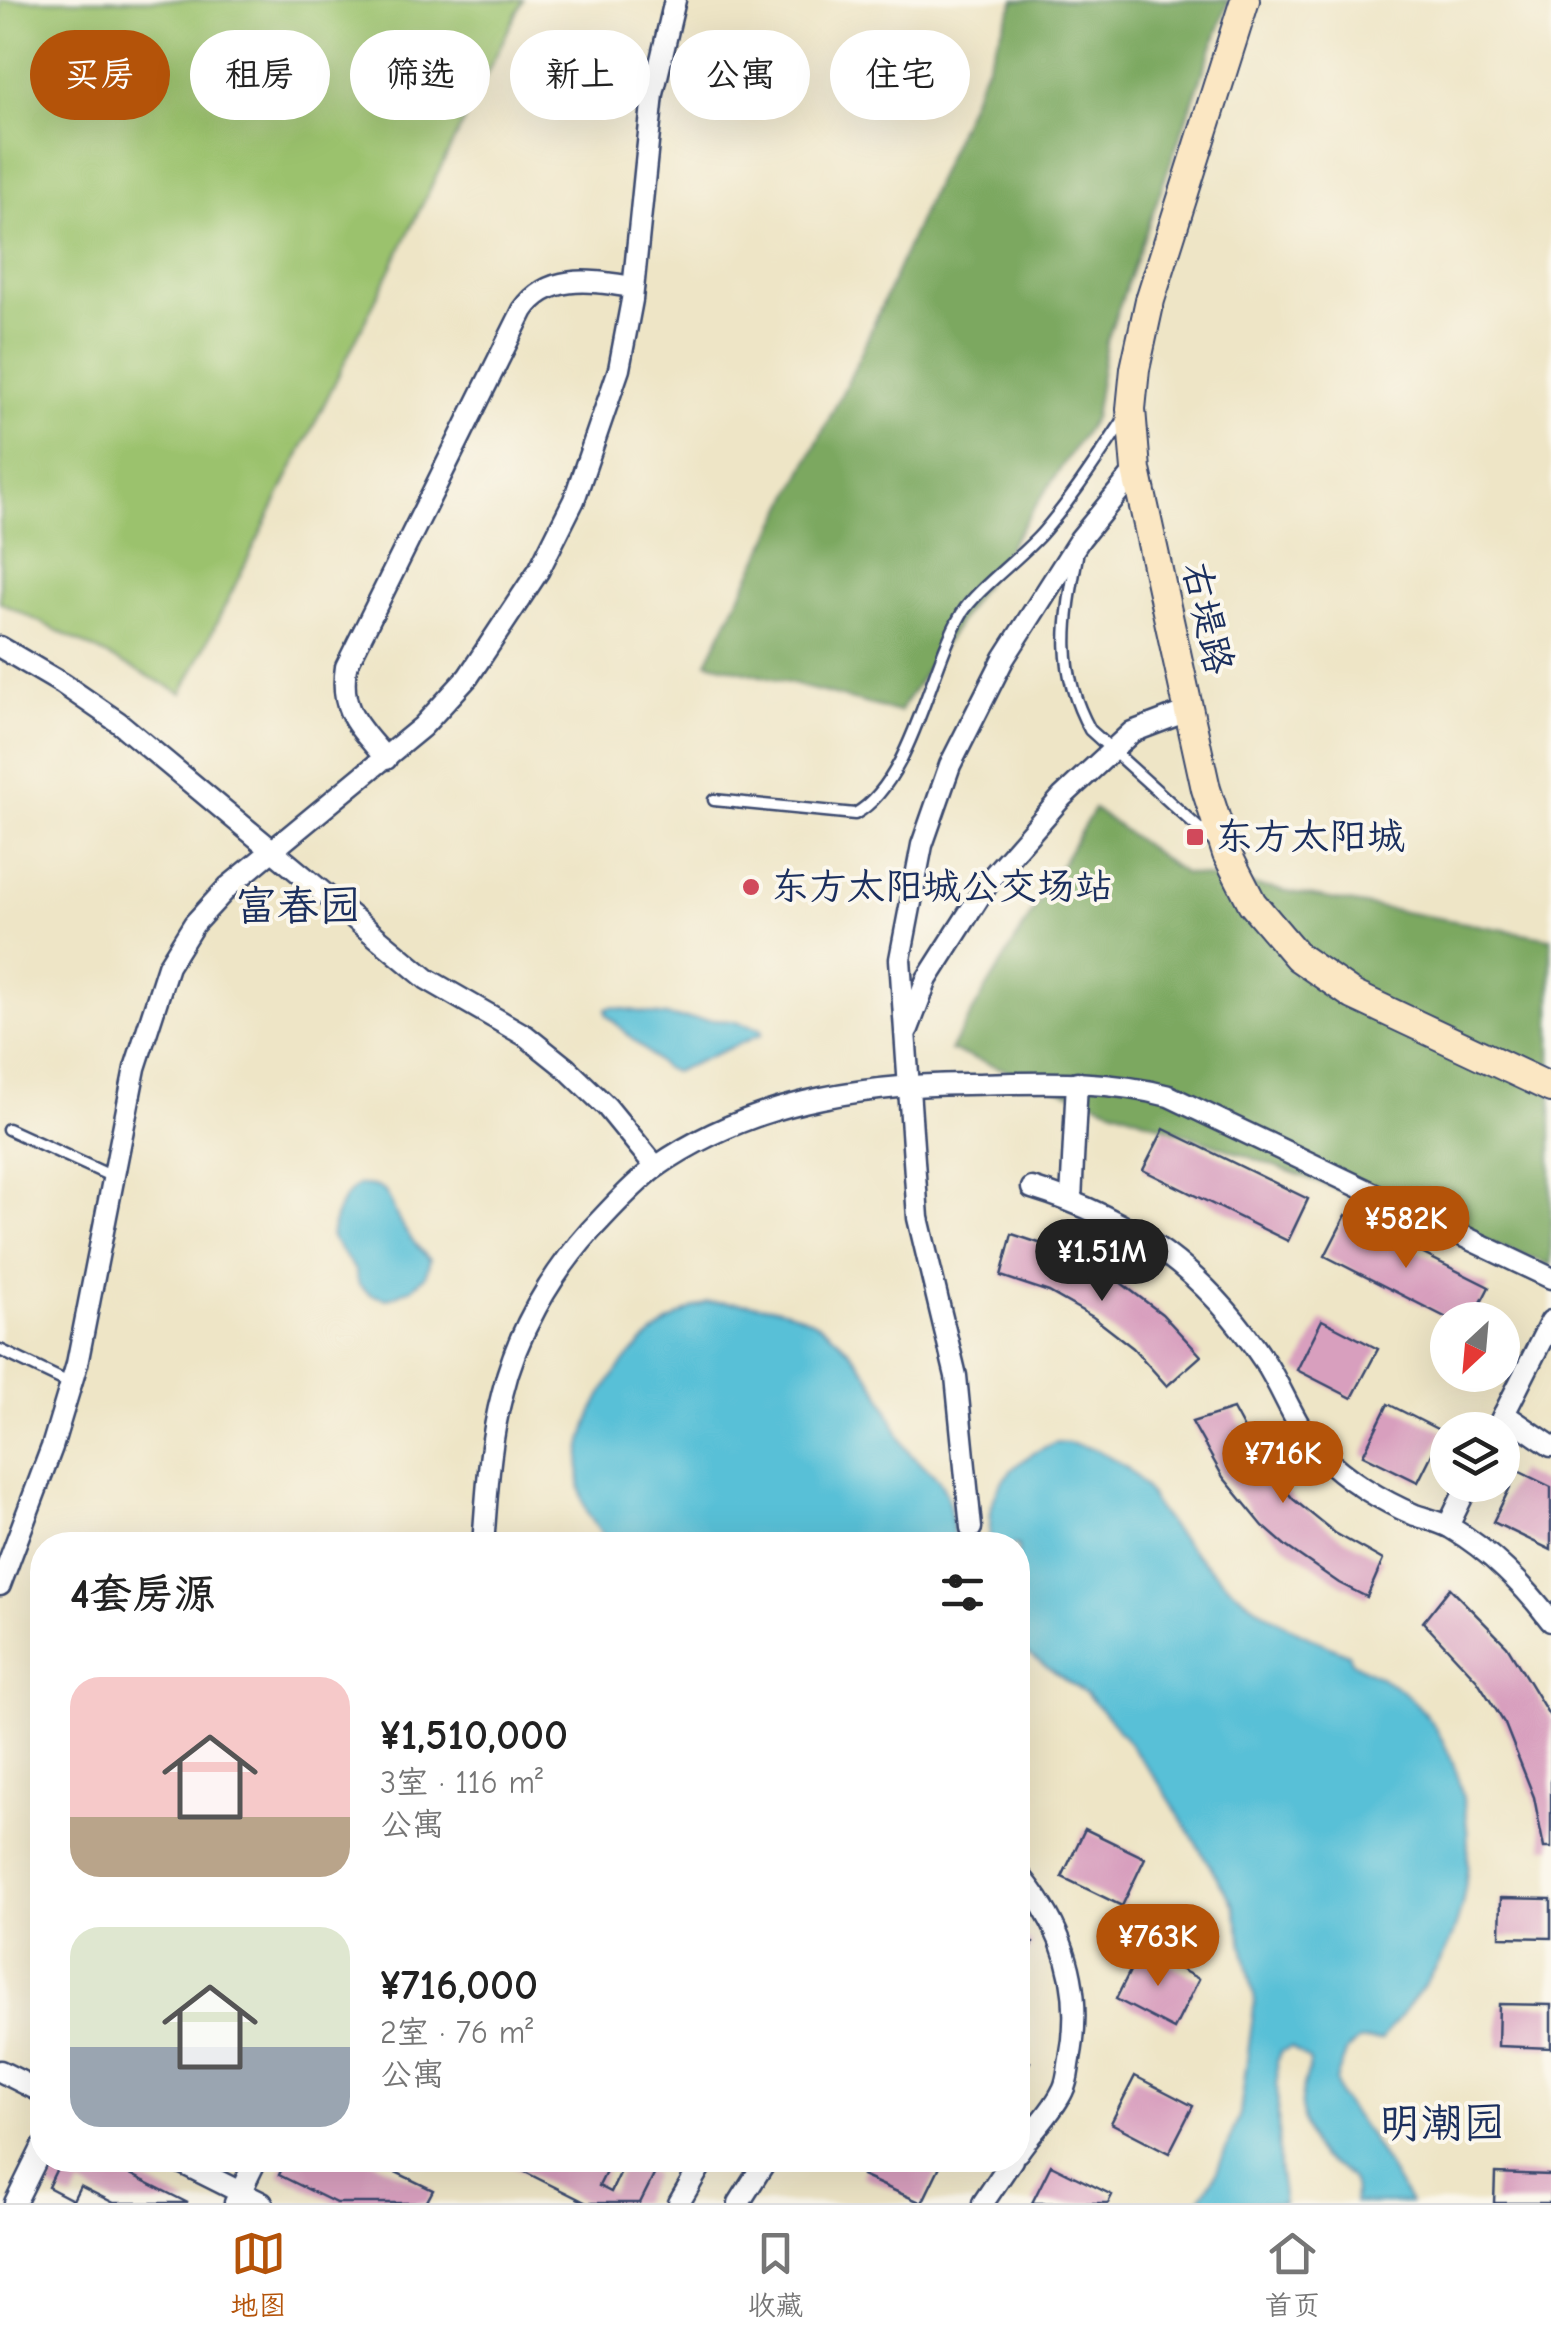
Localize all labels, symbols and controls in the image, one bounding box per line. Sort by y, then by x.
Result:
chip: 买房 [30,30,170,120]
chip: 租房 [190,30,330,120]
chip: 筛选 [350,30,490,120]
chip: 新上 [510,30,650,120]
chip: 公寓 [670,30,810,120]
chip: 住宅 [830,30,970,120]
street label: 右堤路 [1173,558,1241,678]
place label: 东方太阳城 [1215,815,1405,859]
marker: 东方太阳城 [1184,826,1206,848]
place label: 东方太阳城公交场站 [771,865,1113,909]
marker: 东方太阳城公交场站 [740,876,762,898]
district label: 富春园 [235,882,361,931]
pin: ¥582K [1336,1186,1476,1271]
text: ¥582K [1364,1200,1448,1237]
pin: ¥1.51M [1021,1219,1183,1304]
text: ¥1.51M [1057,1233,1147,1270]
north arrow [1430,1302,1520,1392]
map controls [1430,1302,1520,1502]
button: layers [1430,1412,1520,1502]
pin: ¥716K [1213,1421,1353,1506]
text: ¥716K [1244,1435,1322,1472]
icon: filters [935,1565,990,1620]
text: 4套房源 [70,1570,216,1619]
text: ¥1,510,000 [380,1711,568,1760]
icon: home [150,1717,270,1837]
text: 3室 · 116 m² [380,1764,543,1801]
text: 公寓 [380,1806,444,1843]
pin: ¥763K [1088,1904,1228,1989]
text: ¥763K [1118,1918,1198,1955]
text: ¥716,000 [380,1961,538,2010]
icon: home [150,1967,270,2087]
text: 2室 · 76 m² [380,2014,533,2051]
text: 公寓 [380,2056,444,2093]
district label: 明潮园 [1379,2099,1505,2148]
tab: 地图 [230,2226,287,2323]
tab: 收藏 [747,2226,804,2323]
tab: 首页 [1264,2226,1321,2323]

